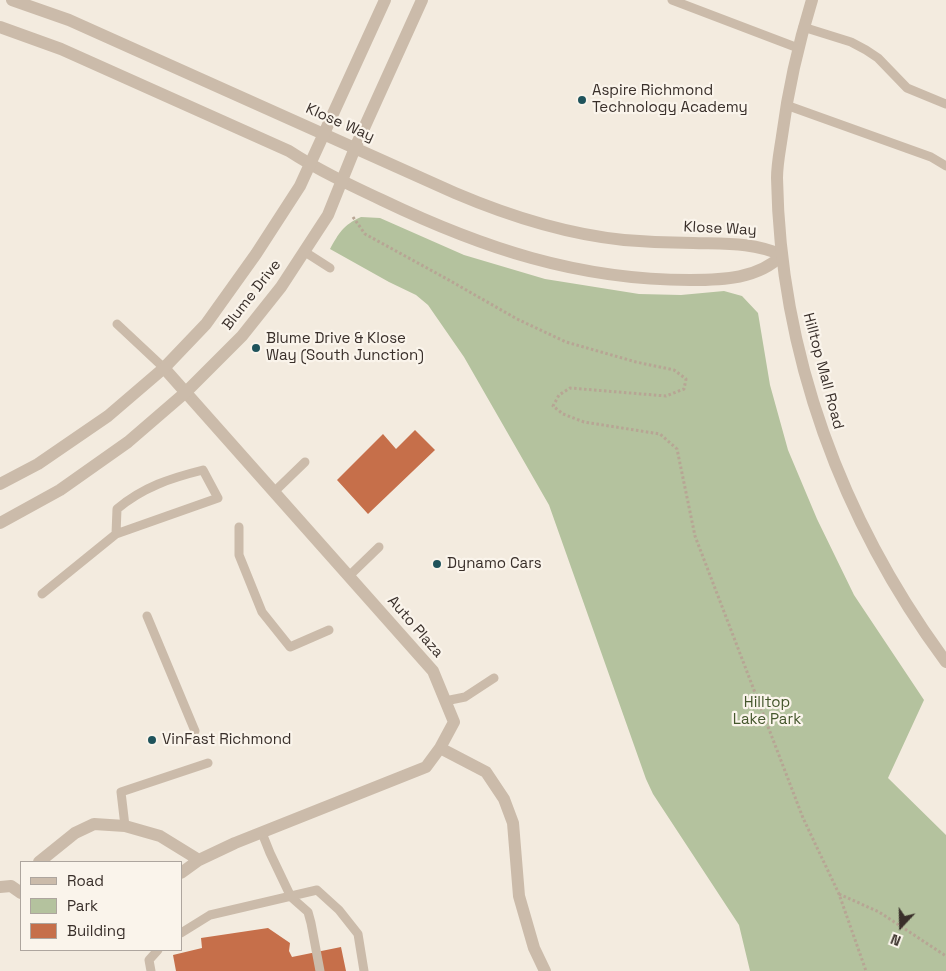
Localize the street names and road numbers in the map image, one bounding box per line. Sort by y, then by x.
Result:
street label: Klose Way [303,100,377,146]
street label: Klose Way [683,218,757,240]
street label: Blume Drive [219,256,285,334]
street label: Hilltop Mall Road [799,311,847,431]
street label: Auto Plaza [383,592,447,662]

